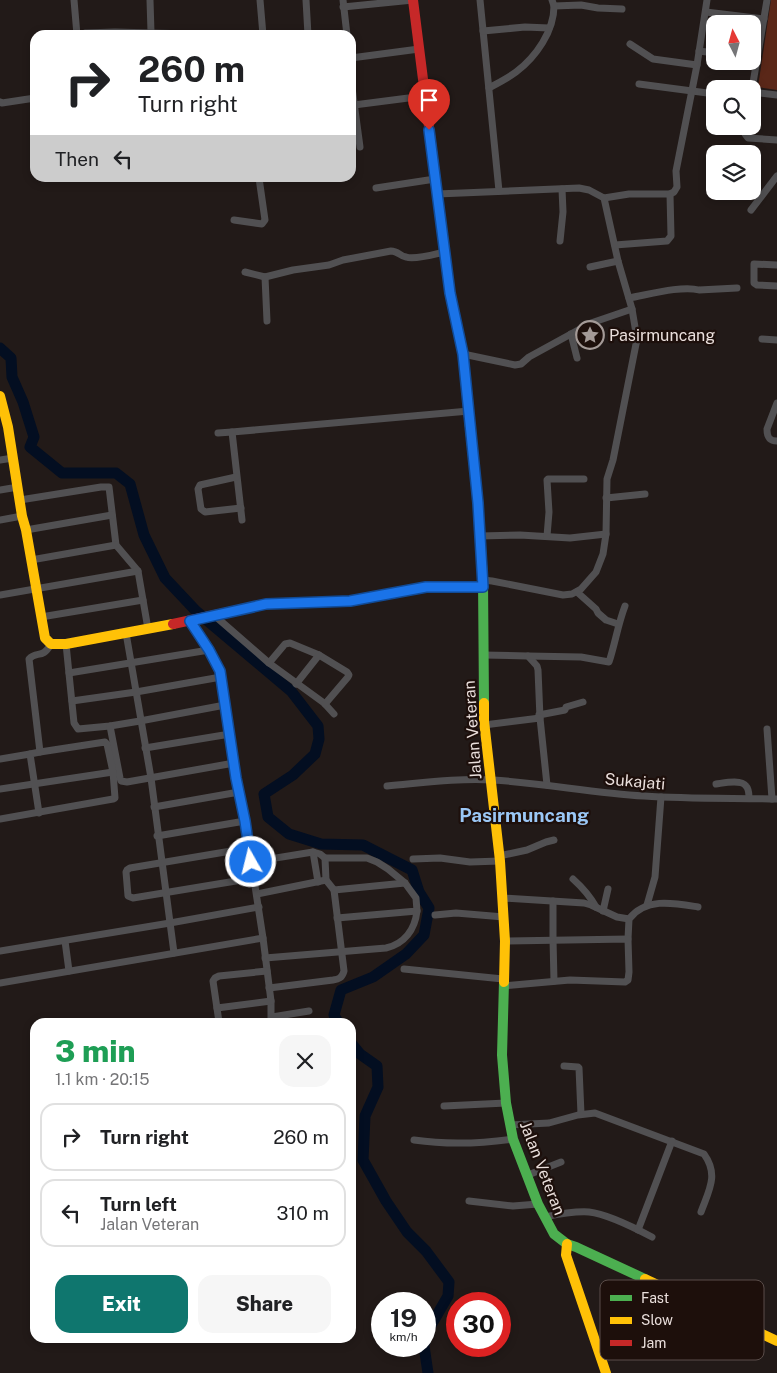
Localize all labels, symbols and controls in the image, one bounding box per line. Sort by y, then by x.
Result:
north arrow [706,15,761,70]
map controls [706,15,761,200]
text: 260 m [138,49,245,90]
icon: right [55,50,120,115]
pin [408,79,450,130]
button: search [706,80,761,135]
icon: arrive [415,86,443,114]
text: Turn right [138,91,238,117]
icon: left [109,145,137,173]
button: layers [706,145,761,200]
text: Then [55,148,99,170]
place icon: Pasirmuncang [575,320,605,350]
place label: Pasirmuncang [609,326,715,345]
street label: Jalan Veteran [460,680,485,780]
street label: Sukajati [604,769,666,794]
district label: Pasirmuncang [459,804,589,826]
position arrow [224,835,276,887]
text: 3 min [55,1033,136,1069]
button: close [279,1035,331,1087]
text: 1.1 km · 20:15 [55,1070,149,1089]
street label: Jalan Veteran [516,1118,569,1218]
icon: right [57,1123,85,1151]
text: Turn right [100,1126,189,1148]
text: 260 m [273,1126,329,1148]
text: Turn left [100,1193,177,1215]
icon: left [57,1199,85,1227]
text: 310 m [277,1202,329,1224]
text: Jalan Veteran [100,1215,199,1234]
button: Exit [55,1275,188,1333]
button: Share [198,1275,331,1333]
legend [600,1280,764,1360]
text: Fast [641,1290,669,1306]
speed limit sign: 30 [446,1292,511,1357]
text: 19 [390,1303,417,1333]
text: Slow [641,1312,673,1328]
text: km/h [389,1330,418,1344]
text: Jam [641,1335,666,1351]

